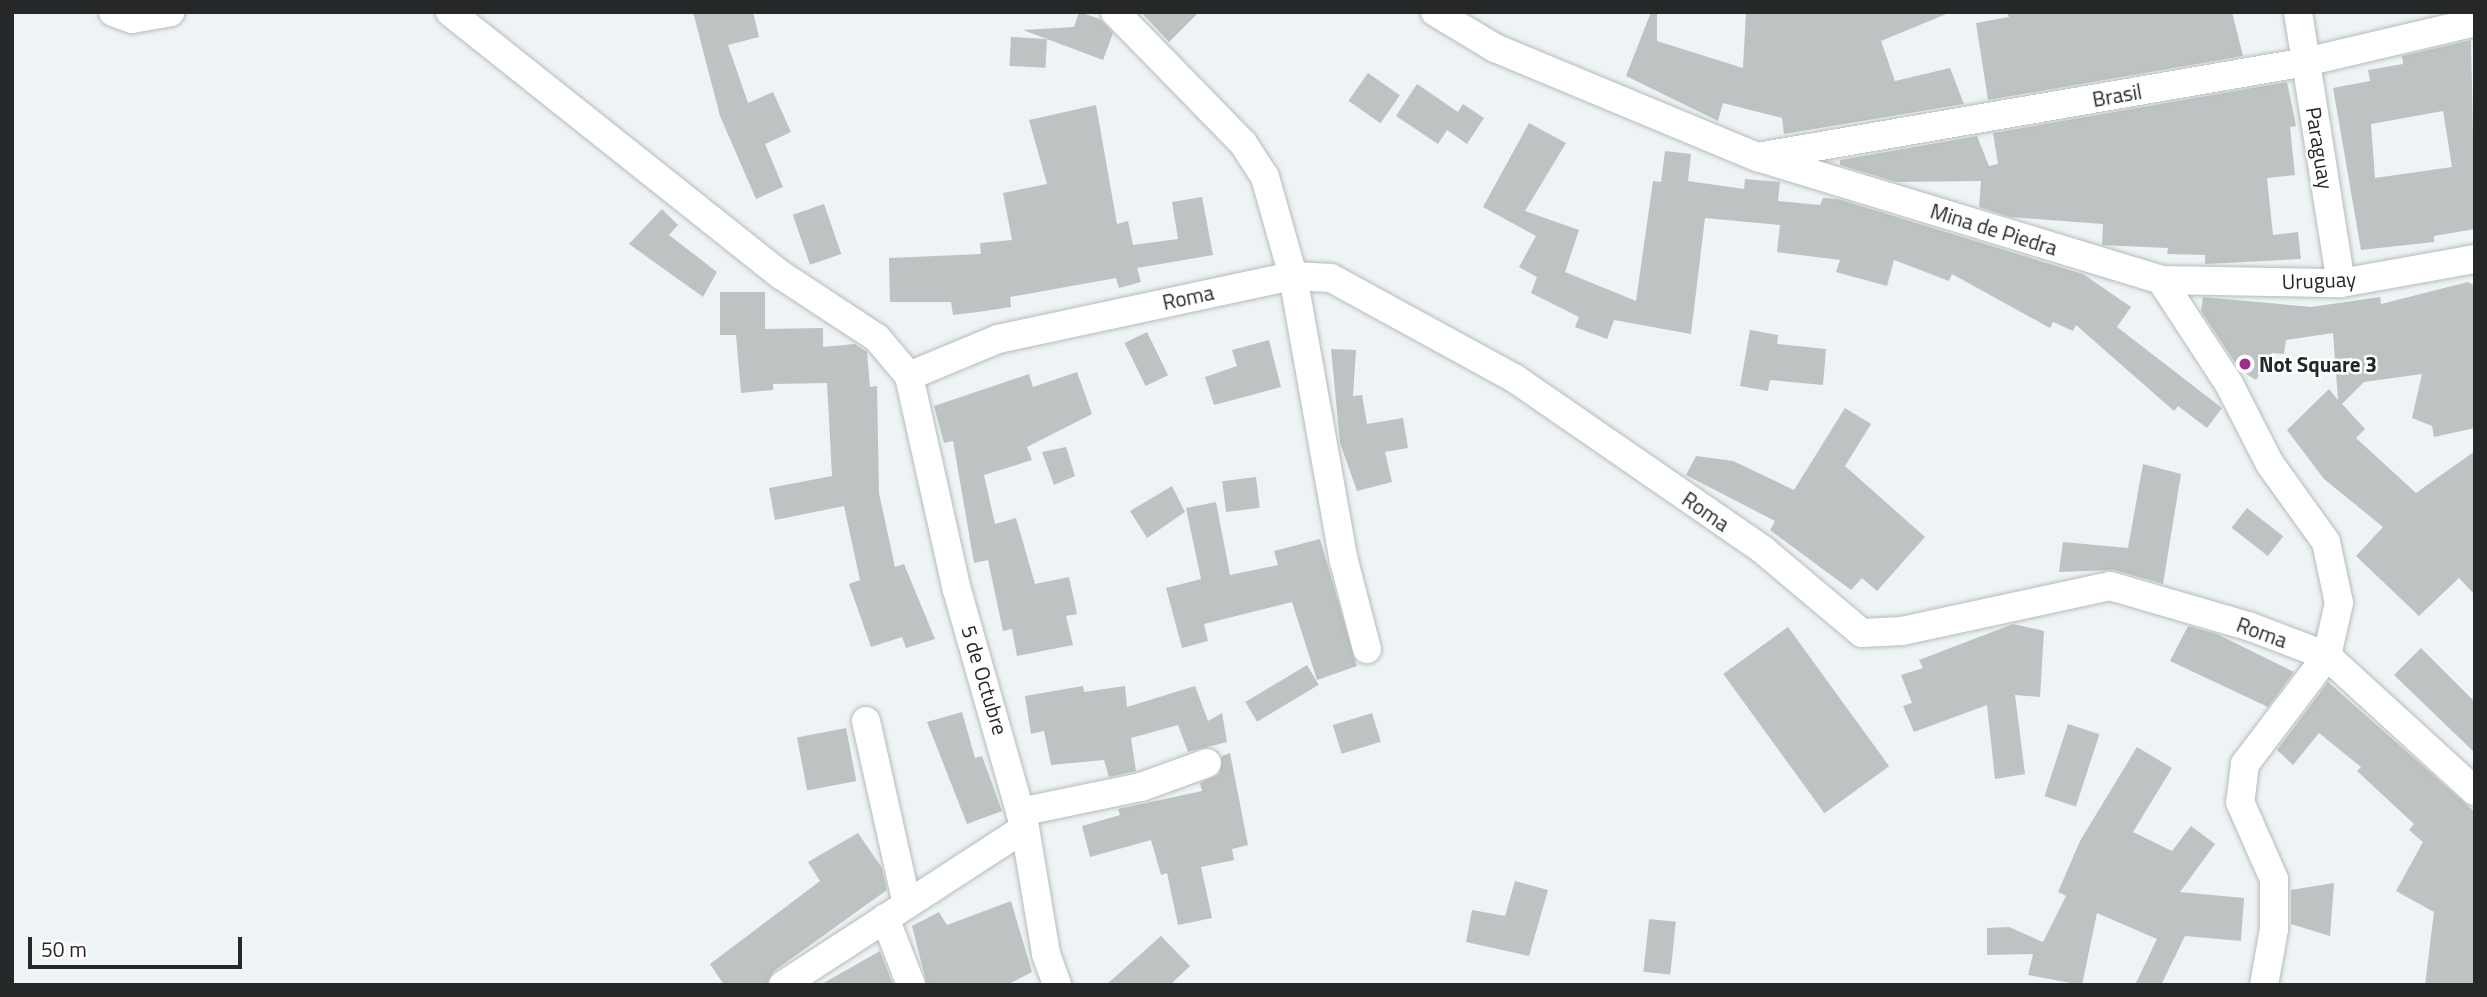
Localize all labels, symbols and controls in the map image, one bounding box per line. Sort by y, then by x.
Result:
street label: Brasil [2090,78,2144,112]
street label: Paraguay [2301,105,2339,191]
street label: Mina de Piedra [1927,198,2061,260]
street label: Uruguay [2281,266,2357,294]
street label: Roma [1160,279,1216,315]
place label: Not Square 3 [2259,351,2377,377]
marker: Not Square 3 [2237,356,2253,372]
street label: Roma [1678,486,1734,536]
street label: Roma [2233,611,2291,653]
street label: 5 de Octubre [956,622,1014,738]
scale bar [32,923,245,967]
text: 50 m [41,933,87,965]

